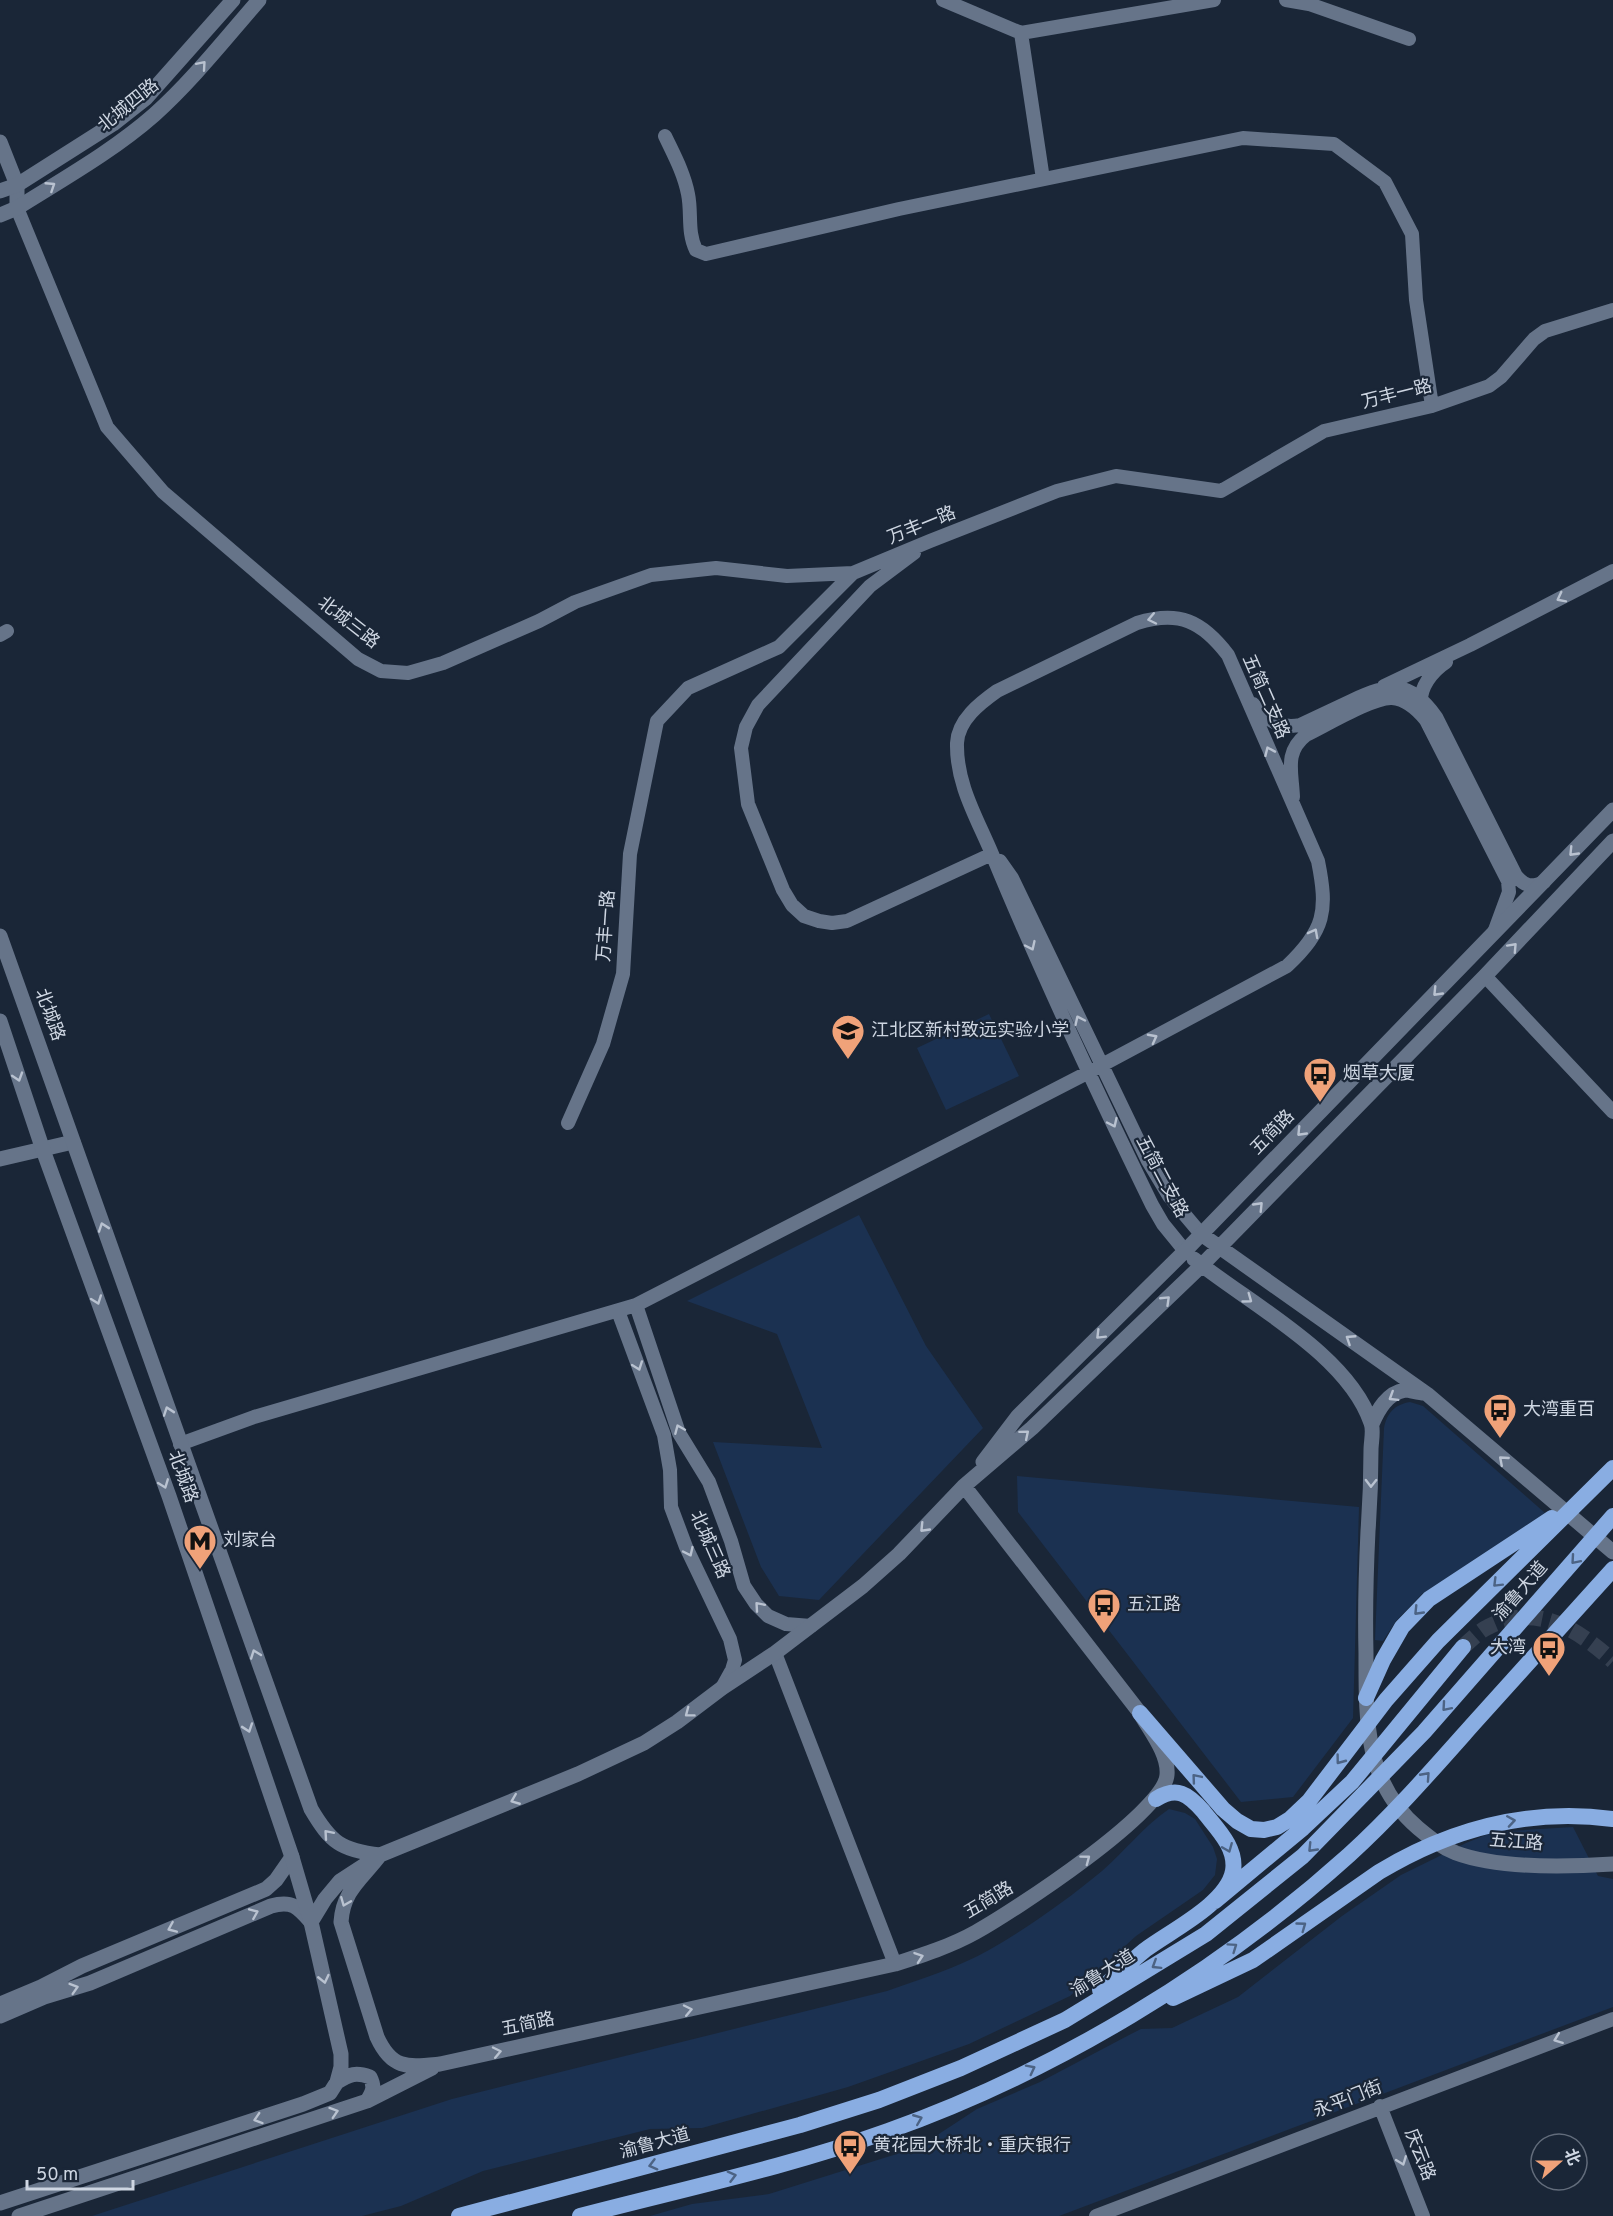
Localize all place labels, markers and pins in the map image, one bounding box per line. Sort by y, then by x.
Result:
school or university icon: 江北区新村致远实验小学 [830,1013,866,1060]
place label: 江北区新村致远实验小学 [871,1020,1069,1043]
bus stop icon: 烟草大厦 [1302,1056,1338,1103]
place label: 烟草大厦 [1343,1063,1415,1086]
bus stop icon: 大湾重百 [1482,1392,1518,1439]
place label: 大湾重百 [1523,1399,1595,1422]
metro station icon: 刘家台 [182,1523,218,1570]
place label: 刘家台 [223,1530,277,1553]
bus stop icon: 五江路 [1086,1587,1122,1634]
place label: 五江路 [1127,1594,1181,1617]
bus stop icon: 大湾 [1531,1630,1567,1677]
place label: 大湾 [1490,1637,1526,1660]
bus stop icon: 黄花园大桥北‧重庆银行 [832,2128,868,2175]
place label: 黄花园大桥北‧重庆银行 [873,2135,1071,2158]

